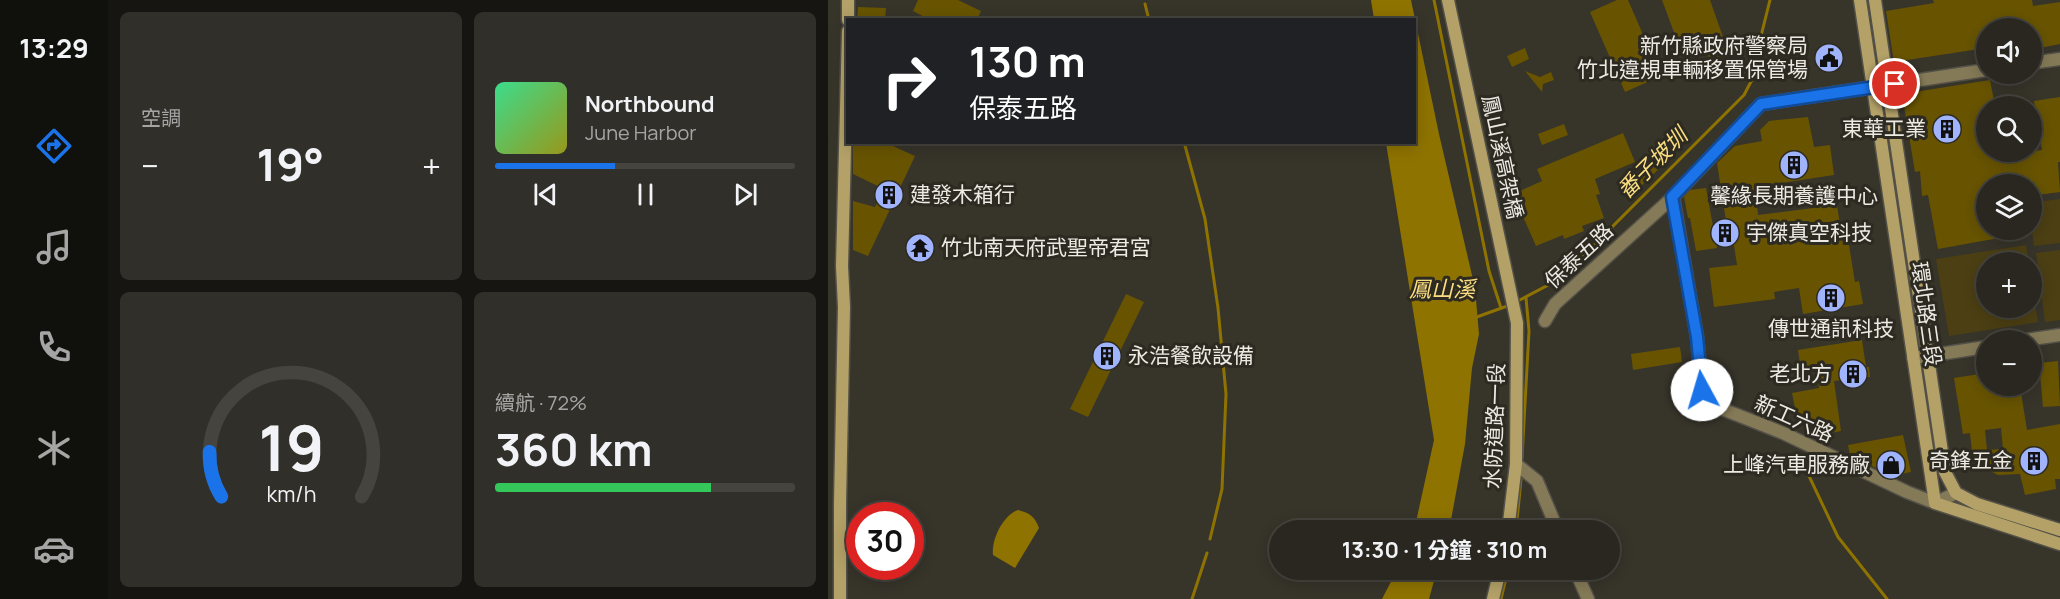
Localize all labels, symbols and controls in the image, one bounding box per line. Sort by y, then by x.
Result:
map controls [1976,18,2042,396]
button: sound [1976,18,2042,84]
text: 13:29 [19,29,89,66]
place label: 新竹縣政府警察局 竹北違規車輛移置保管場 [1577,31,1808,83]
text: 130 m [969,32,1086,90]
icon: right [870,42,948,120]
public building icon: 新竹縣政府警察局 竹北違規車輛移置保管場 [1813,42,1845,74]
pin [1869,58,1920,109]
icon: arrive [1878,67,1911,100]
text: Northbound [585,89,715,119]
text: 保泰五路 [969,89,1077,126]
street label: 鳳山溪高架橋 [1476,92,1530,221]
button: search [1976,96,2042,162]
text: 空調 [141,104,181,131]
building icon: 東華工業 [1931,113,1963,145]
place label: 東華工業 [1842,114,1926,142]
text: June Harbor [585,119,697,146]
water label: 番子坡圳 [1610,119,1696,205]
icon: directions [33,125,75,167]
text: 19° [256,133,324,195]
text: − [141,143,159,188]
text: + [422,143,441,188]
building icon: 馨緣長期養護中心 [1778,149,1810,181]
button: layers [1976,174,2042,240]
icon: previous [529,178,562,211]
icon: pause [629,178,662,211]
icon: next [729,178,762,211]
building icon: 建發木箱行 [873,179,905,211]
place label: 建發木箱行 [910,180,1015,208]
place label: 馨緣長期養護中心 [1710,181,1878,209]
street label: 保泰五路 [1538,216,1619,294]
building icon: 宇傑真空科技 [1709,217,1741,249]
place label: 宇傑真空科技 [1746,218,1872,246]
icon: music [33,226,75,268]
temple icon: 竹北南天府武聖帝君宮 [904,232,936,264]
place label: 竹北南天府武聖帝君宮 [941,233,1151,261]
button: + [1976,252,2042,318]
street label: 環北路三段 [1906,260,1948,368]
water label: 鳳山溪 [1409,274,1478,304]
building icon: 傳世通訊科技 [1815,282,1847,314]
place label: 傳世通訊科技 [1768,314,1894,342]
icon: phone [33,326,75,368]
button: − [1976,330,2042,396]
building icon: 永浩餐飲設備 [1091,340,1123,372]
place label: 永浩餐飲設備 [1128,341,1254,369]
position arrow [1670,358,1734,422]
building icon: 老北方 [1837,358,1869,390]
place label: 老北方 [1769,359,1832,387]
street label: 水防道路一段 [1478,363,1510,489]
street label: 新工六路 [1750,388,1838,448]
text: 續航 · 72% [495,389,587,416]
text: 19 [258,404,324,490]
text: 360 km [495,418,652,480]
icon: climate [33,427,75,469]
building icon: 奇鋒五金 [2018,445,2050,477]
place label: 奇鋒五金 [1929,446,2013,474]
shop icon: 上峰汽車服務廠 [1875,449,1907,481]
place label: 上峰汽車服務廠 [1723,450,1870,478]
text: km/h [266,479,316,508]
speed limit sign: 30 [846,502,924,580]
icon: car [33,528,75,570]
text: 13:30 · 1 分鐘 · 310 m [1342,535,1547,565]

